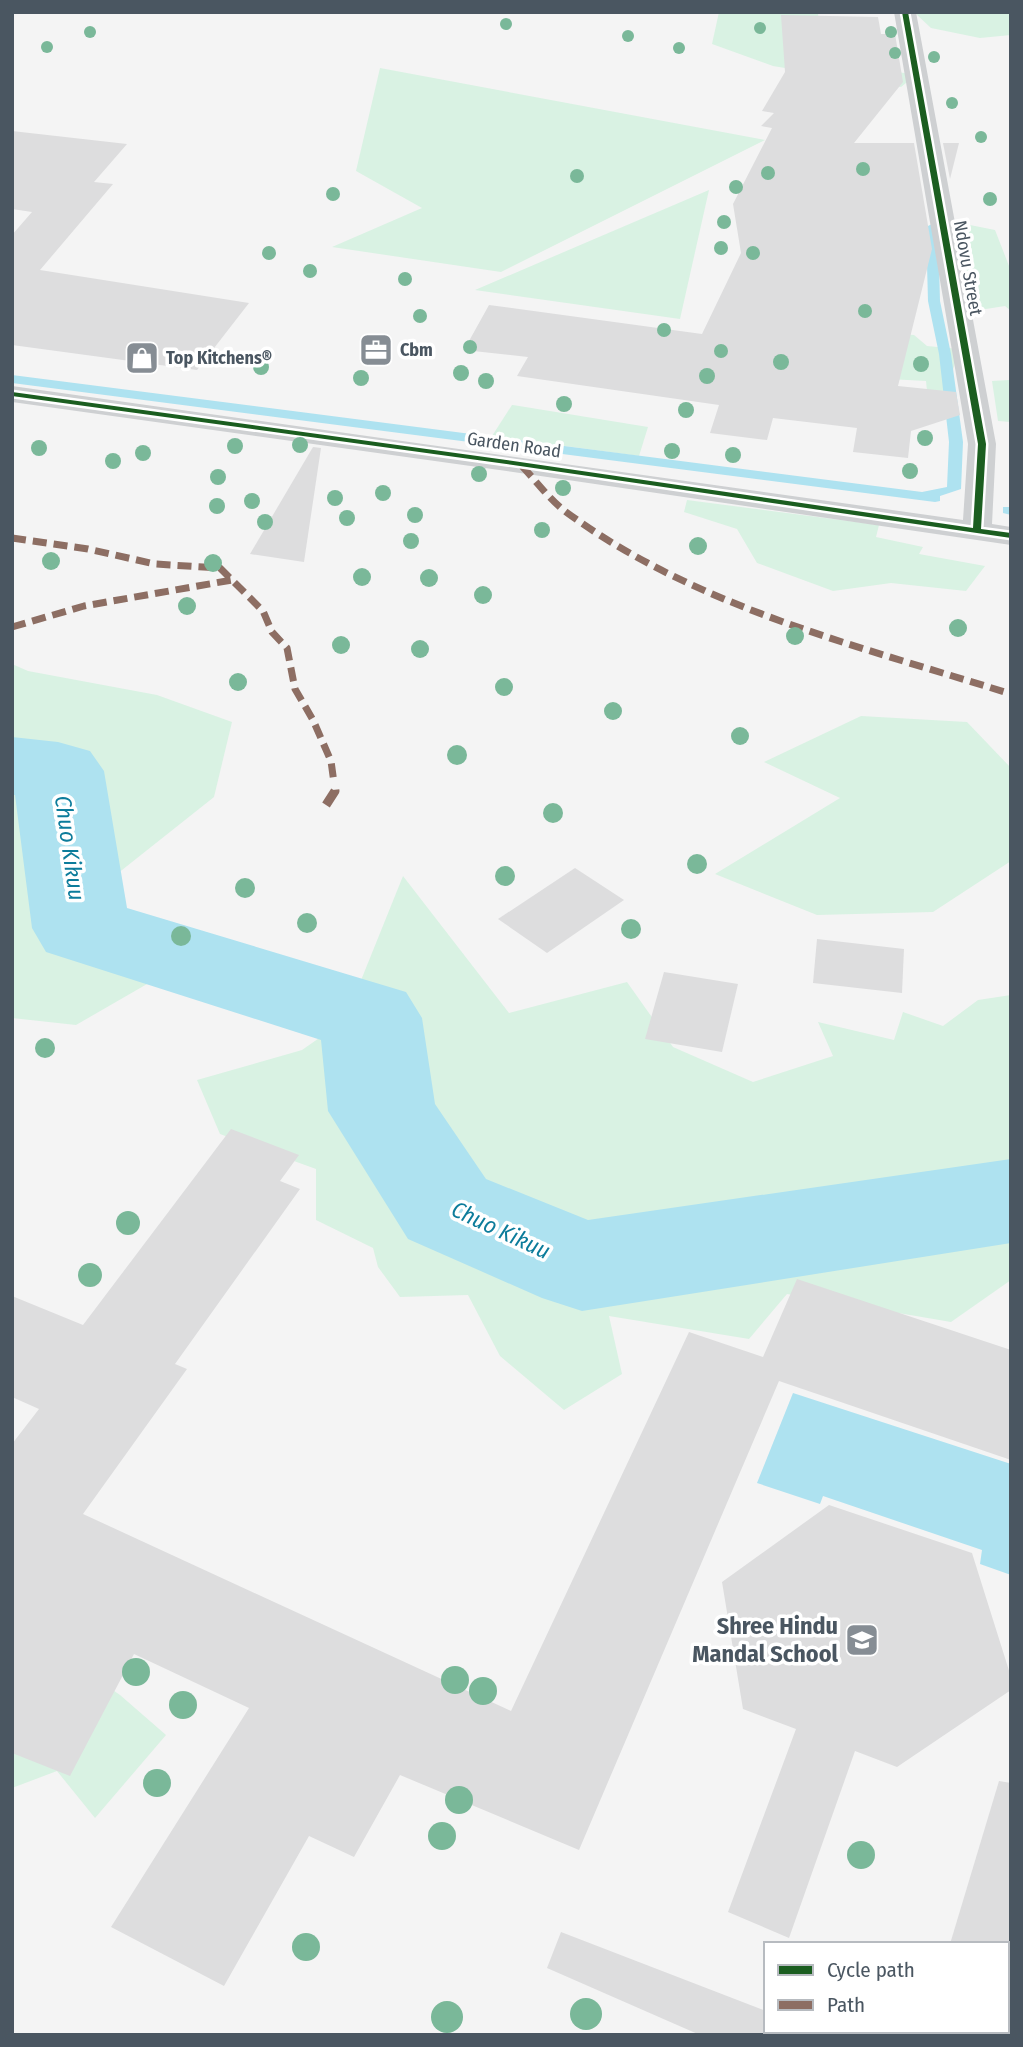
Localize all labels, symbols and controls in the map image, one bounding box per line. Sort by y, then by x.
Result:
street label: Ndovu Street [949,219,987,317]
office icon: Cbm [357,331,395,369]
shop icon: Top Kitchens® [123,339,161,377]
place label: Cbm [400,339,433,361]
place label: Top Kitchens® [166,347,272,369]
street label: Garden Road [466,428,562,462]
water label: Chuo Kikuu [49,794,91,902]
water label: Chuo Kikuu [447,1195,555,1265]
place label: Shree Hindu Mandal School [692,1612,838,1668]
school or university icon: Shree Hindu Mandal School [843,1621,881,1659]
legend [764,1942,1009,2033]
text: Cycle path [827,1957,915,1983]
text: Path [827,1992,865,2018]

